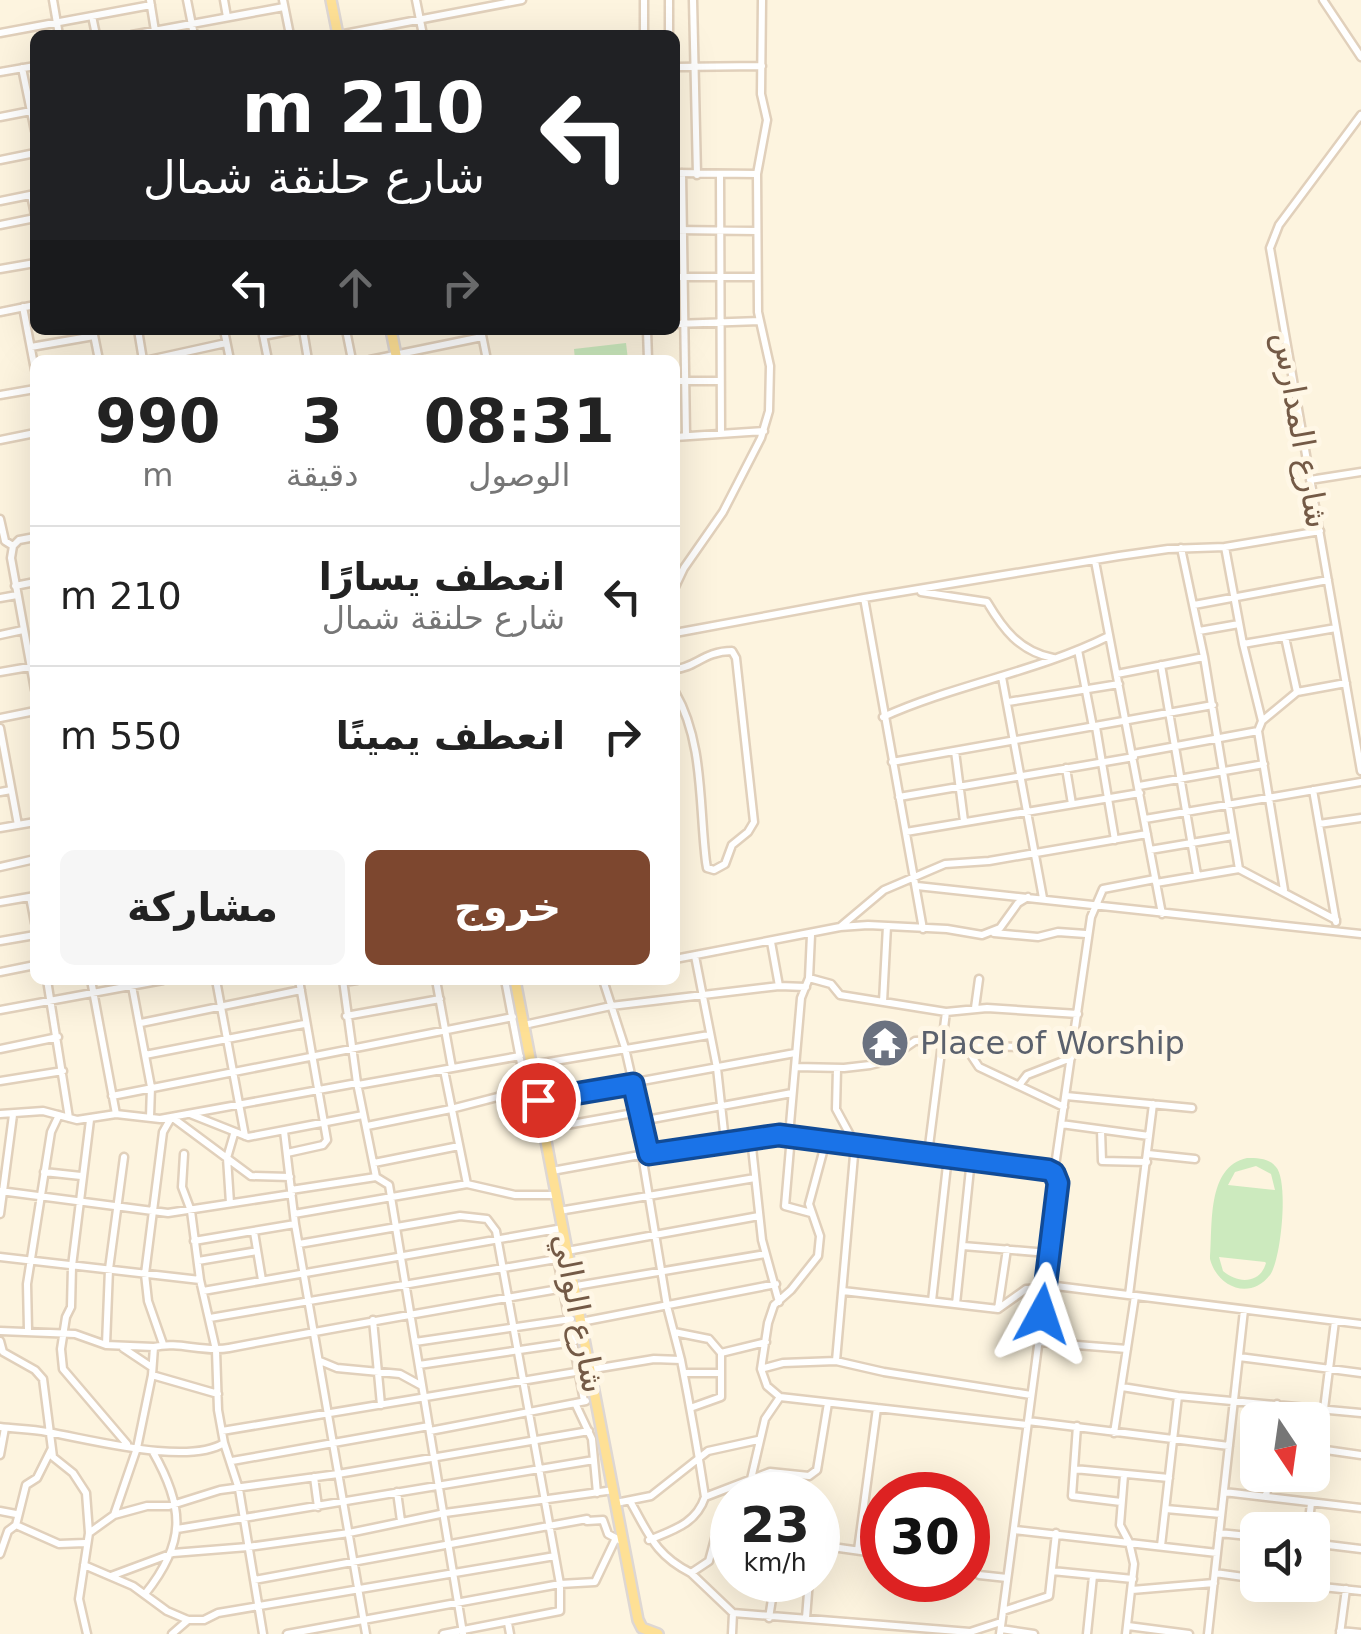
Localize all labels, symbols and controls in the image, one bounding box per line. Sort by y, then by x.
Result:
text: 210 m [242,67,485,149]
icon: left [520,70,650,200]
text: شارع حلنقة شمال [143,151,485,204]
icon: left [223,260,278,315]
icon: ahead [328,260,383,315]
icon: right [433,260,488,315]
street label: شارع المدارس [1265,329,1337,531]
text: 990 [95,386,221,456]
text: 3 [301,386,343,456]
text: 08:31 [424,386,615,456]
text: m [142,456,174,494]
text: دقيقة [286,456,358,494]
text: الوصول [468,456,570,494]
text: انعطف يسارًا [319,555,565,599]
icon: left [595,569,650,624]
text: 210 m [60,574,182,618]
text: شارع حلنقة شمال [322,599,565,637]
icon: right [595,709,650,764]
text: 550 m [60,714,182,758]
text: انعطف يمينًا [336,714,565,758]
button: مشاركة [60,850,345,965]
button: خروج [365,850,650,965]
temple icon: Place of Worship [859,1017,911,1069]
place label: Place of Worship [920,1024,1185,1062]
pin [496,1058,581,1143]
icon: arrive [511,1073,566,1128]
street label: شارع الوالي [545,1230,613,1396]
position arrow [990,1262,1094,1366]
north arrow [1240,1402,1330,1492]
map controls [1240,1402,1330,1602]
speed limit sign: 30 [860,1472,990,1602]
text: 23 [740,1496,810,1554]
button: sound [1240,1512,1330,1602]
text: km/h [743,1548,807,1577]

